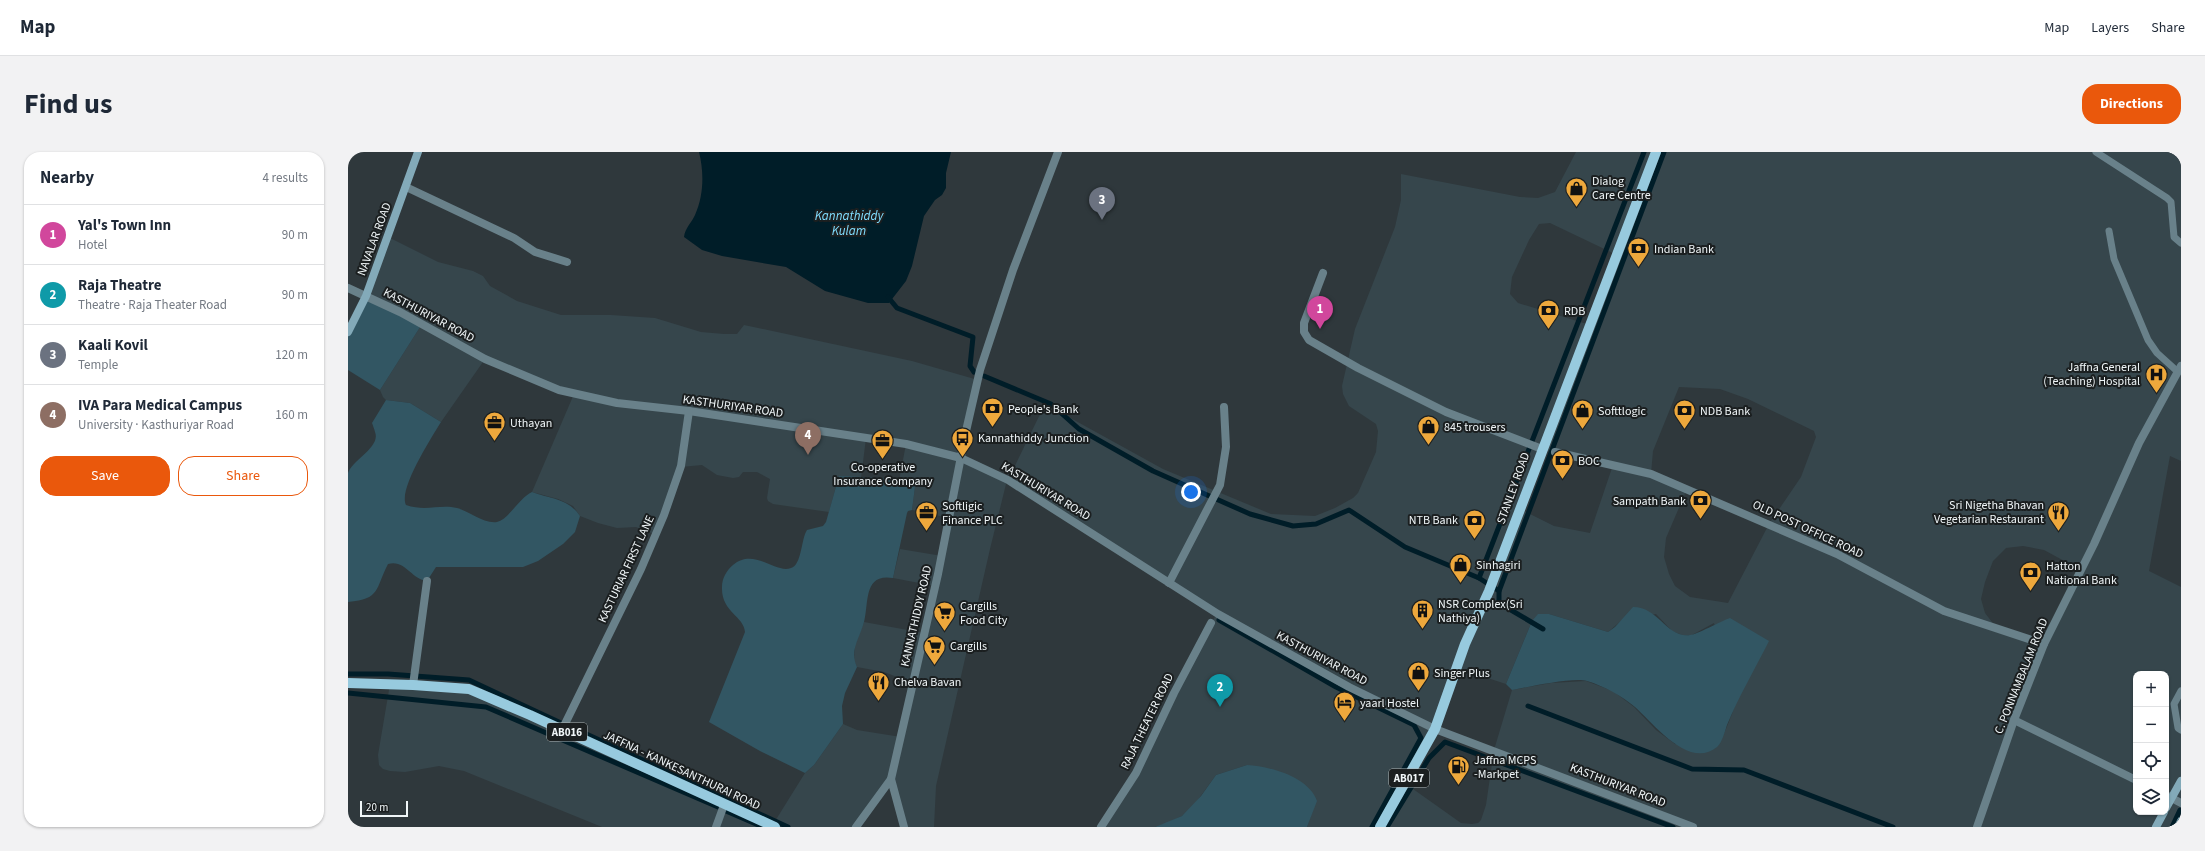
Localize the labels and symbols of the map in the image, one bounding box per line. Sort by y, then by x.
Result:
place label: Dialog Care Centre [1592,173,1651,204]
shop icon: Dialog Care Centre [1564,175,1590,208]
pin: 3 [1089,187,1115,220]
street label: NAVALAR ROAD [353,200,396,278]
water label: Kannathiddy Kulam [815,207,884,240]
bank icon: Indian Bank [1625,236,1651,269]
place label: Indian Bank [1654,241,1714,258]
street label: KASTHURIYAR ROAD [380,284,478,347]
pin: 1 [1307,296,1333,329]
bank icon: RDB [1535,298,1561,331]
place label: RDB [1564,303,1585,320]
place label: Jaffna General (Teaching) Hospital [2043,359,2140,390]
hospital icon: Jaffna General (Teaching) Hospital [2143,361,2169,394]
street label: KASTHURIYAR ROAD [682,391,784,422]
bank icon: People's Bank [980,396,1006,429]
shop icon: Softtlogic [1569,398,1595,431]
bank icon: NDB Bank [1672,398,1698,431]
place label: People's Bank [1008,401,1078,418]
place label: Softtlogic [1598,403,1646,420]
place label: NDB Bank [1700,403,1750,420]
office icon: Uthayan [482,410,508,443]
shop icon: 845 trousers [1415,414,1441,447]
place label: Uthayan [510,415,552,432]
place label: 845 trousers [1444,419,1506,436]
pin: 4 [795,422,821,455]
bus stop icon: Kannathiddy Junction [950,425,976,458]
office icon: Co-operative Insurance Company [870,427,896,460]
place label: Kannathiddy Junction [978,430,1089,447]
bank icon: BOC [1550,448,1576,481]
street label: STANLEY ROAD [1493,450,1534,526]
place label: BOC [1578,453,1600,470]
street label: KASTHURIYAR ROAD [998,458,1094,525]
place label: Co-operative Insurance Company [833,459,933,490]
your location [1181,482,1201,502]
bank icon: Sampath Bank [1688,488,1714,521]
place label: Sampath Bank [1613,493,1686,510]
street label: OLD POST OFFICE ROAD [1750,496,1866,563]
place label: Sri Nigetha Bhavan Vegetarian Restaurant [1934,497,2044,528]
place label: Softligic Finance PLC [942,498,1003,529]
restaurant icon: Sri Nigetha Bhavan Vegetarian Restaurant [2046,499,2072,532]
office icon: Softligic Finance PLC [914,500,940,533]
bank icon: NTB Bank [1461,507,1487,540]
place label: NTB Bank [1409,512,1458,529]
street label: KASTURIAR FIRST LANE [594,513,659,626]
shop icon: Sinhagiri [1447,552,1473,585]
place label: Sinhagiri [1476,557,1521,574]
place label: Hatton National Bank [2046,558,2117,589]
bank icon: Hatton National Bank [2017,560,2043,593]
street label: KANNATHIDDY ROAD [897,564,936,668]
place label: NSR Complex(Sri Nathiya) [1438,596,1523,627]
place label: Cargills Food City [960,598,1008,629]
building icon: NSR Complex(Sri Nathiya) [1410,598,1436,631]
supermarket icon: Cargills Food City [931,600,957,633]
street label: C. PONNAMBALAM ROAD [1990,616,2052,737]
street label: KASTHURIYAR ROAD [1273,627,1371,690]
supermarket icon: Cargills [921,633,947,666]
place label: Cargills [950,638,987,655]
shop icon: Singer Plus [1406,660,1432,693]
place label: Singer Plus [1434,665,1490,682]
restaurant icon: Chelva Bavan [865,669,891,702]
street label: RAJA THEATER ROAD [1117,670,1178,772]
place label: Chelva Bavan [894,674,961,691]
pin: 2 [1207,674,1233,707]
hotel icon: yaarl Hostel [1331,690,1357,723]
place label: yaarl Hostel [1360,695,1419,712]
road number: AB016 [547,723,587,741]
street label: JAFFNA - KANKESANTHURAI ROAD [601,727,763,814]
place label: Jaffna MCPS -Markpet [1474,752,1536,783]
fuel station icon: Jaffna MCPS -Markpet [1446,754,1472,787]
street label: KASTHURIYAR ROAD [1567,759,1668,812]
road number: AB017 [1389,769,1429,787]
scale bar [360,799,408,818]

